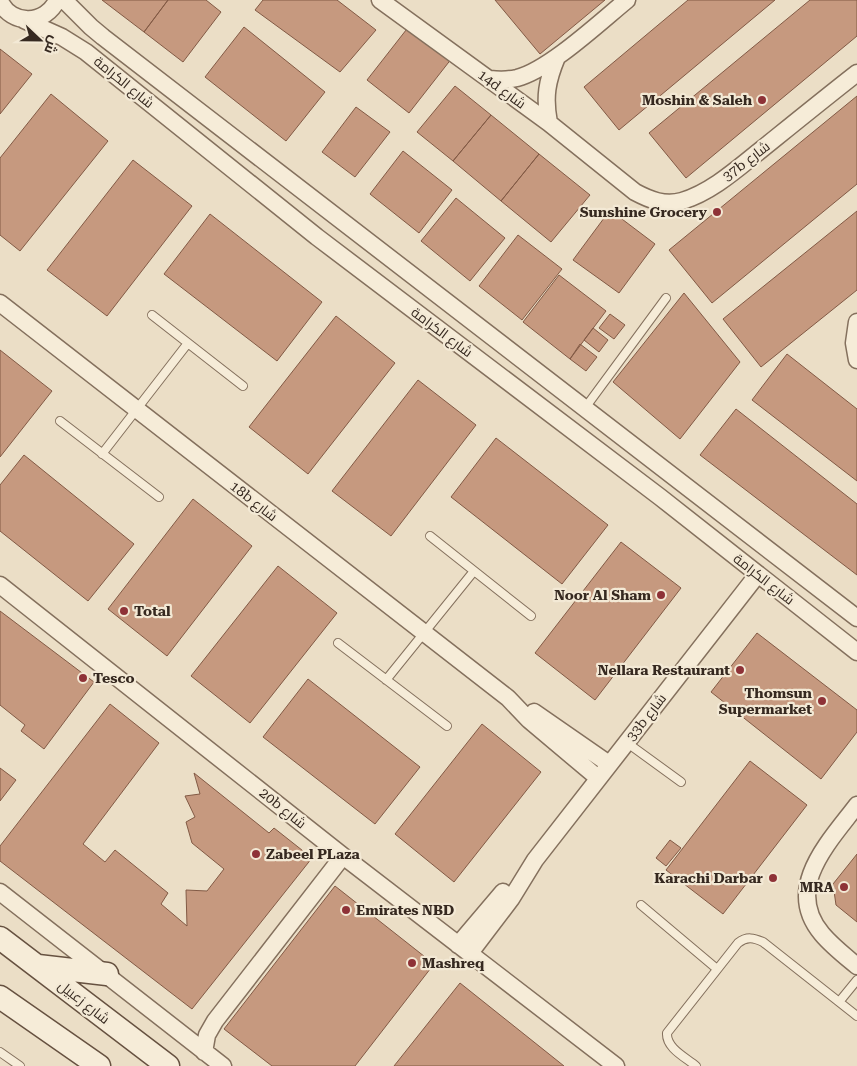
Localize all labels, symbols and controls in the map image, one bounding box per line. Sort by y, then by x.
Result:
north arrow [15,15,65,65]
text: ش [40,33,63,56]
street label: شارع الكرامة [90,53,157,112]
street label: 14d شارع [474,66,529,113]
place label: Moshin & Saleh [642,92,753,108]
marker: Moshin & Saleh [756,94,768,106]
street label: 37b شارع [719,138,774,185]
place label: Sunshine Grocery [580,204,708,220]
marker: Sunshine Grocery [711,206,723,218]
street label: شارع الكرامة [408,304,476,361]
street label: 18b شارع [227,478,281,525]
street label: شارع الكرامة [730,550,798,608]
place label: Noor Al Sham [554,587,652,603]
marker: Noor Al Sham [655,589,667,601]
place label: Total [134,603,171,619]
marker: Total [118,605,130,617]
place label: Nellara Restaurant [598,662,730,678]
marker: Nellara Restaurant [734,664,746,676]
place label: Tesco [93,670,135,686]
marker: Tesco [77,672,89,684]
place label: Thomsun Supermarket [719,685,813,717]
street label: 33b شارع [623,690,670,744]
marker: Thomsun Supermarket [816,695,828,707]
street label: 20b شارع [256,784,310,832]
place label: Zabeel PLaza [266,846,360,862]
marker: Zabeel PLaza [250,848,262,860]
place label: Karachi Darbar [654,870,764,886]
marker: Karachi Darbar [767,872,779,884]
place label: MRA [800,879,834,895]
marker: MRA [838,881,850,893]
place label: Emirates NBD [356,902,454,918]
marker: Emirates NBD [340,904,352,916]
place label: Mashreq [422,955,485,971]
marker: Mashreq [406,957,418,969]
street label: شارع زعبيل [55,977,113,1028]

